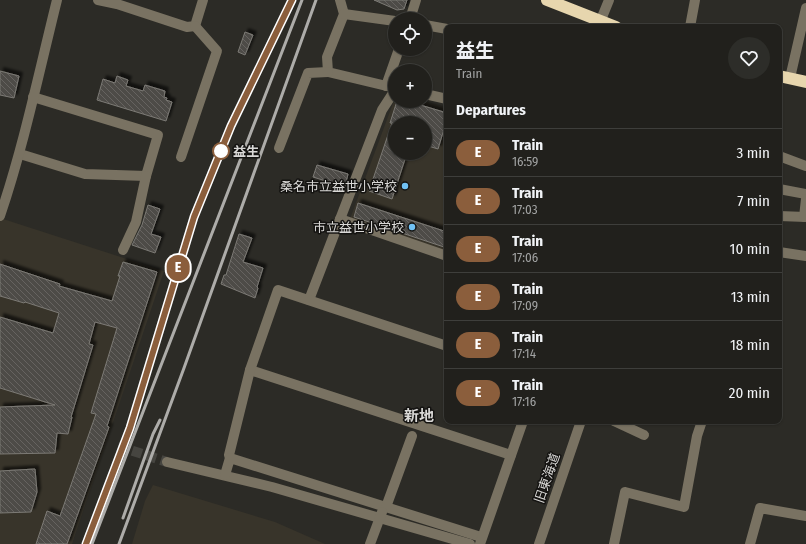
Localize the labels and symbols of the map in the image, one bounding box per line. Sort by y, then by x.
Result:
marker: 益生 [212,142,230,160]
place label: 益生 [233,144,259,159]
place label: 桑名市立益世小学校 [280,179,397,194]
marker: 桑名市立益世小学校 [400,181,410,191]
place label: 市立益世小学校 [313,220,404,235]
marker: 市立益世小学校 [407,222,417,232]
line badge: E [165,255,191,281]
district label: 新地 [404,407,434,425]
street label: 旧東海道 [531,451,563,505]

